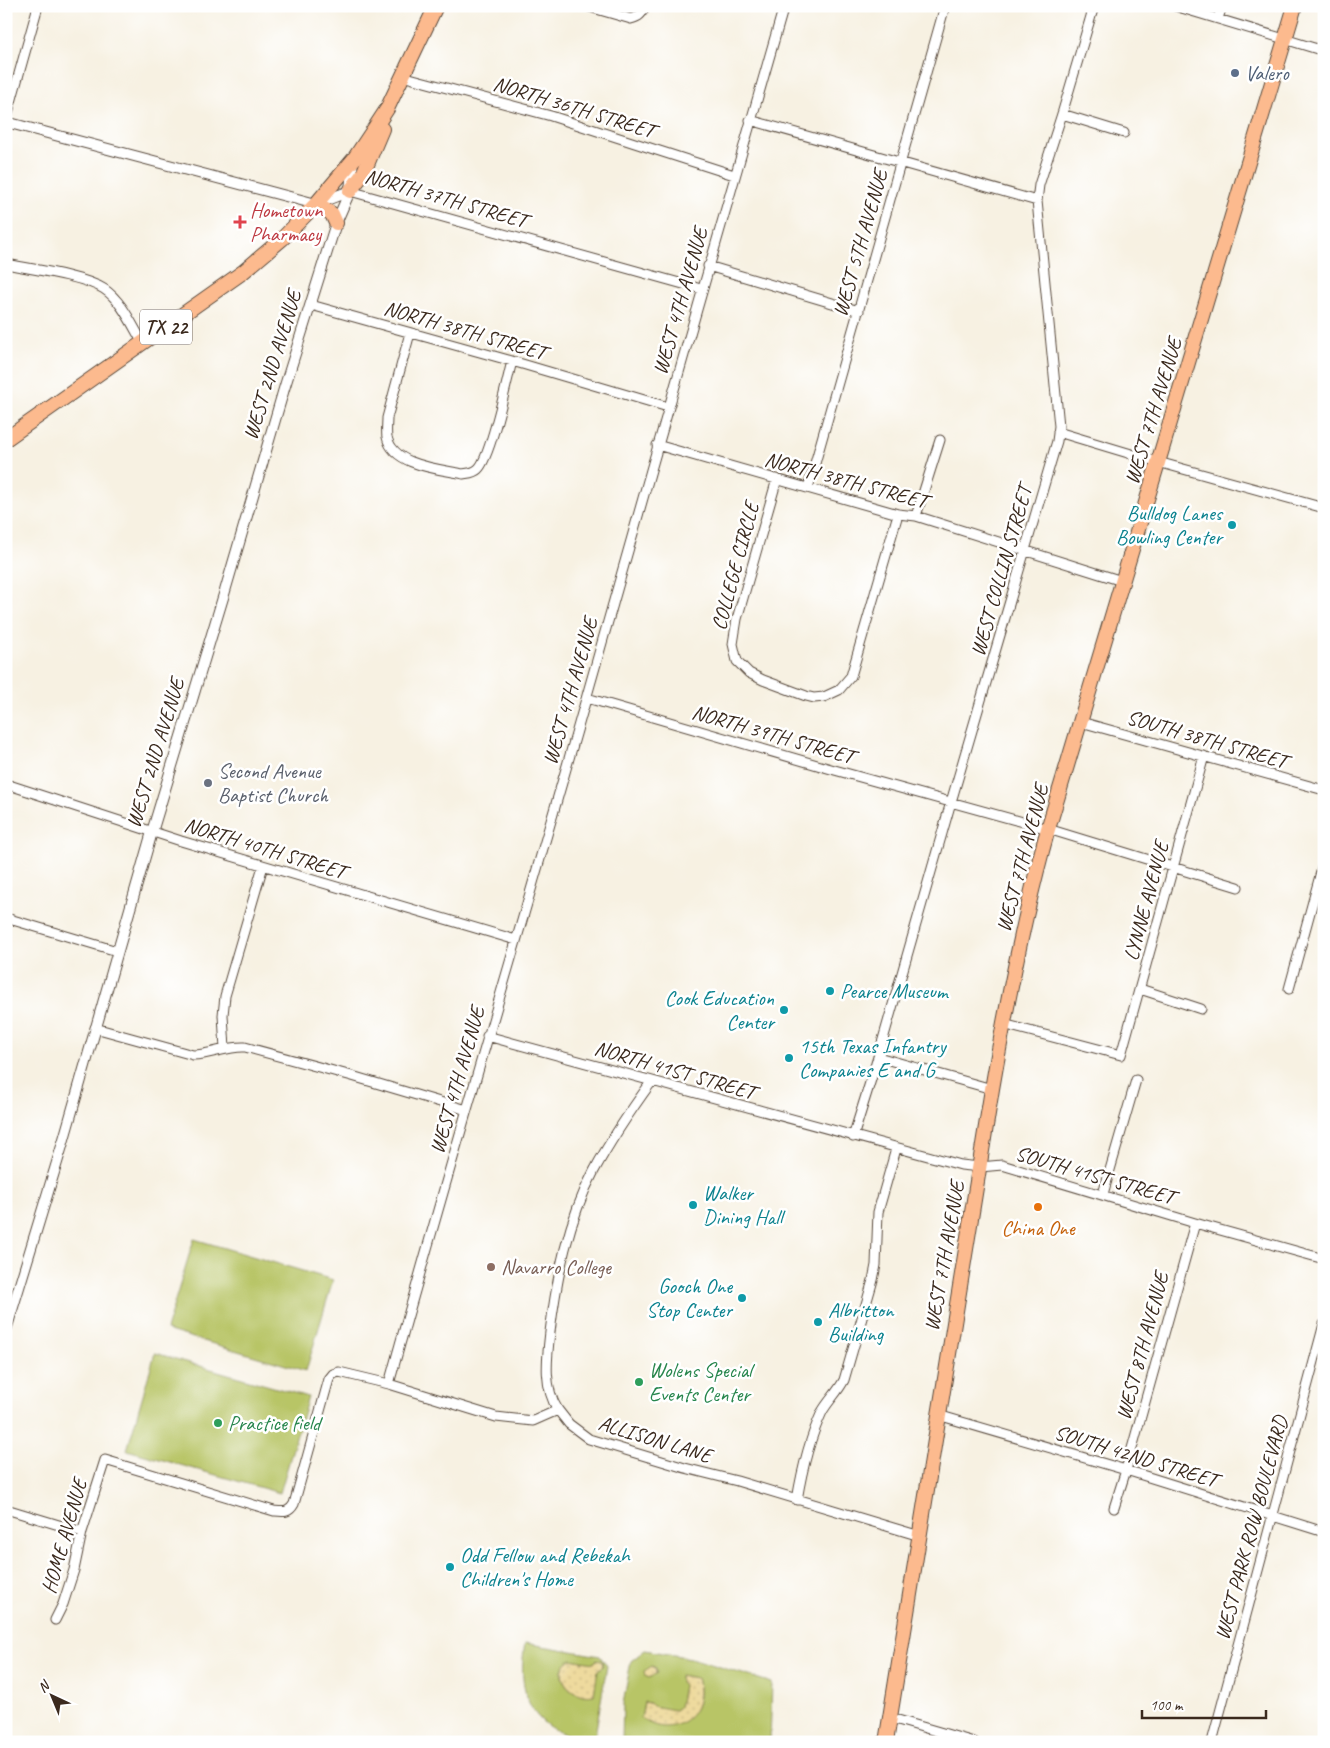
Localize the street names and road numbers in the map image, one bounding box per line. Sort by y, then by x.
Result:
street label: NORTH 36TH STREET [490,70,663,145]
street label: NORTH 37TH STREET [362,162,535,235]
street label: WEST 5TH AVENUE [827,164,894,319]
street label: WEST 4TH AVENUE [647,222,714,377]
street label: WEST 2ND AVENUE [237,284,308,443]
street label: NORTH 38TH STREET [381,294,554,367]
road number: TX 22 [140,310,192,344]
street label: WEST 7TH AVENUE [1118,332,1188,487]
street label: NORTH 38TH STREET [762,446,935,516]
street label: WEST COLLIN STREET [964,478,1039,659]
street label: COLLEGE CIRCLE [705,497,765,633]
street label: WEST 4TH AVENUE [537,612,604,767]
street label: WEST 2ND AVENUE [120,672,191,831]
street label: NORTH 39TH STREET [689,698,862,771]
street label: SOUTH 38TH STREET [1124,704,1295,776]
street label: WEST 7TH AVENUE [990,779,1055,935]
street label: NORTH 40TH STREET [181,811,354,886]
street label: LYNNE AVENUE [1118,836,1175,963]
street label: WEST 4TH AVENUE [424,1001,491,1156]
street label: NORTH 41ST STREET [592,1035,763,1107]
street label: SOUTH 41ST STREET [1013,1140,1183,1212]
street label: WEST 7TH AVENUE [918,1176,970,1333]
street label: WEST 8TH AVENUE [1110,1267,1175,1423]
street label: ALLISON LANE [595,1410,717,1469]
street label: WEST PARK ROW BOULEVARD [1209,1412,1294,1643]
street label: SOUTH 42ND STREET [1052,1419,1226,1495]
street label: HOME AVENUE [35,1473,93,1596]

